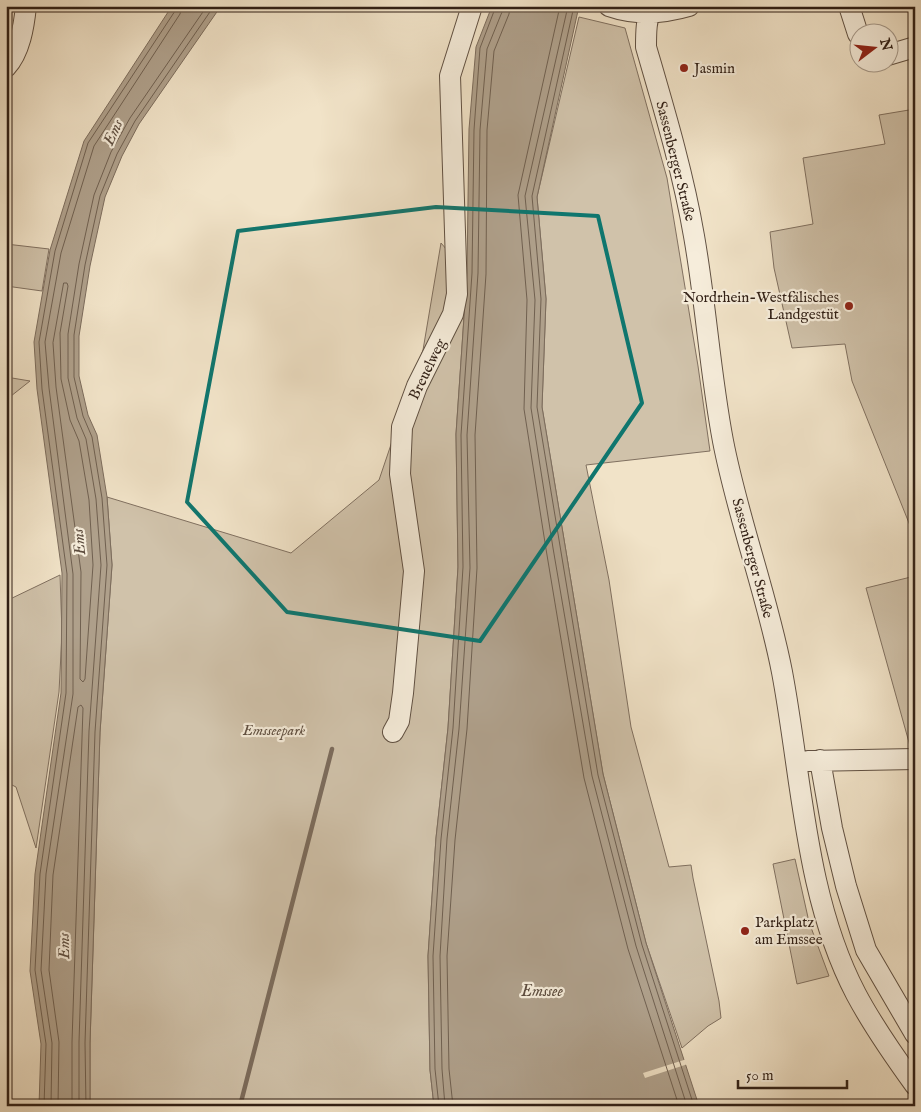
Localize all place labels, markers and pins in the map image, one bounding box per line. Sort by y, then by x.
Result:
place label: Jasmin [692,59,735,78]
marker: Jasmin [678,62,690,74]
place label: Nordrhein-Westfälisches Landgestüt [683,288,839,324]
marker: Nordrhein-Westfälisches Landgestüt [843,300,855,312]
place label: Parkplatz am Emssee [755,913,823,949]
marker: Parkplatz am Emssee [739,925,751,937]

